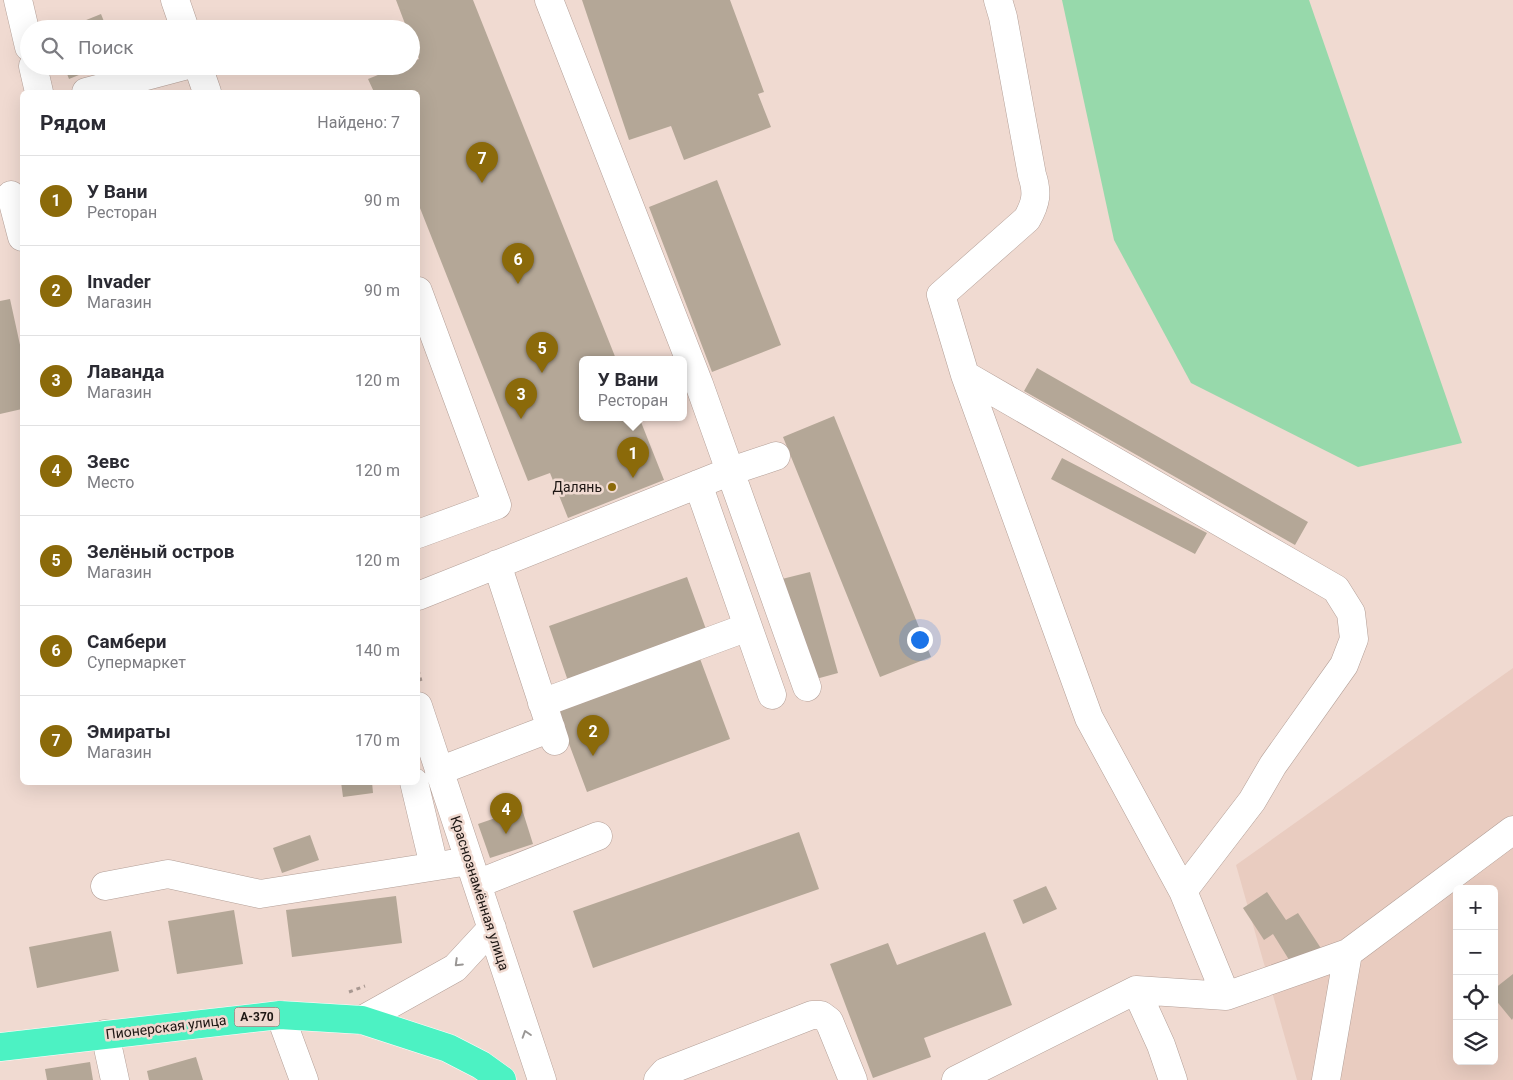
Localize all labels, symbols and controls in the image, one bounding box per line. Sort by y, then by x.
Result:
search box [20,20,420,75]
icon: search [38,34,66,62]
text: Поиск [78,36,134,59]
text: Рядом [40,111,106,135]
text: Найдено: 7 [317,113,400,132]
pin: 7 [466,142,498,183]
text: У Вани [87,180,148,203]
text: 1 [51,191,61,210]
text: 90 m [364,191,400,210]
text: Ресторан [87,203,157,222]
pin: 6 [502,243,534,284]
text: Invader [87,270,151,293]
text: 2 [51,281,61,300]
text: 90 m [364,281,400,300]
text: Магазин [87,293,152,312]
pin: 5 [526,332,558,373]
popup [579,356,687,421]
text: Лаванда [87,360,164,383]
text: У Вани [598,368,658,391]
text: 3 [51,371,61,390]
text: 120 m [355,371,400,390]
pin: 3 [505,378,537,419]
text: Магазин [87,383,152,402]
text: Ресторан [598,391,668,410]
pin: 1 [617,437,649,478]
text: Зевс [87,450,130,473]
text: 4 [51,461,61,480]
text: 120 m [355,461,400,480]
text: Место [87,473,134,492]
place label: Далянь [552,479,602,495]
marker: Далянь [606,481,618,493]
text: Зелёный остров [87,540,234,563]
text: 5 [51,551,61,570]
text: 120 m [355,551,400,570]
text: Магазин [87,563,152,582]
your location [907,627,933,653]
text: Самбери [87,630,167,653]
text: 6 [51,641,61,660]
text: 140 m [355,641,400,660]
text: Супермаркет [87,653,186,672]
pin: 2 [577,715,609,756]
text: Эмираты [87,720,171,743]
text: 7 [51,731,61,750]
text: 170 m [355,731,400,750]
text: Магазин [87,743,152,762]
pin: 4 [490,793,522,834]
street label: Краснознамённая улица [447,814,513,972]
map controls [1453,885,1498,1065]
button: + [1453,885,1498,930]
button: − [1453,930,1498,975]
one-way arrow [455,957,464,966]
button: locate [1453,975,1498,1020]
road number: А-370 [234,1008,280,1026]
street label: Пионерская улица [105,1012,227,1042]
button: layers [1453,1020,1498,1065]
one-way arrow [522,1030,532,1038]

